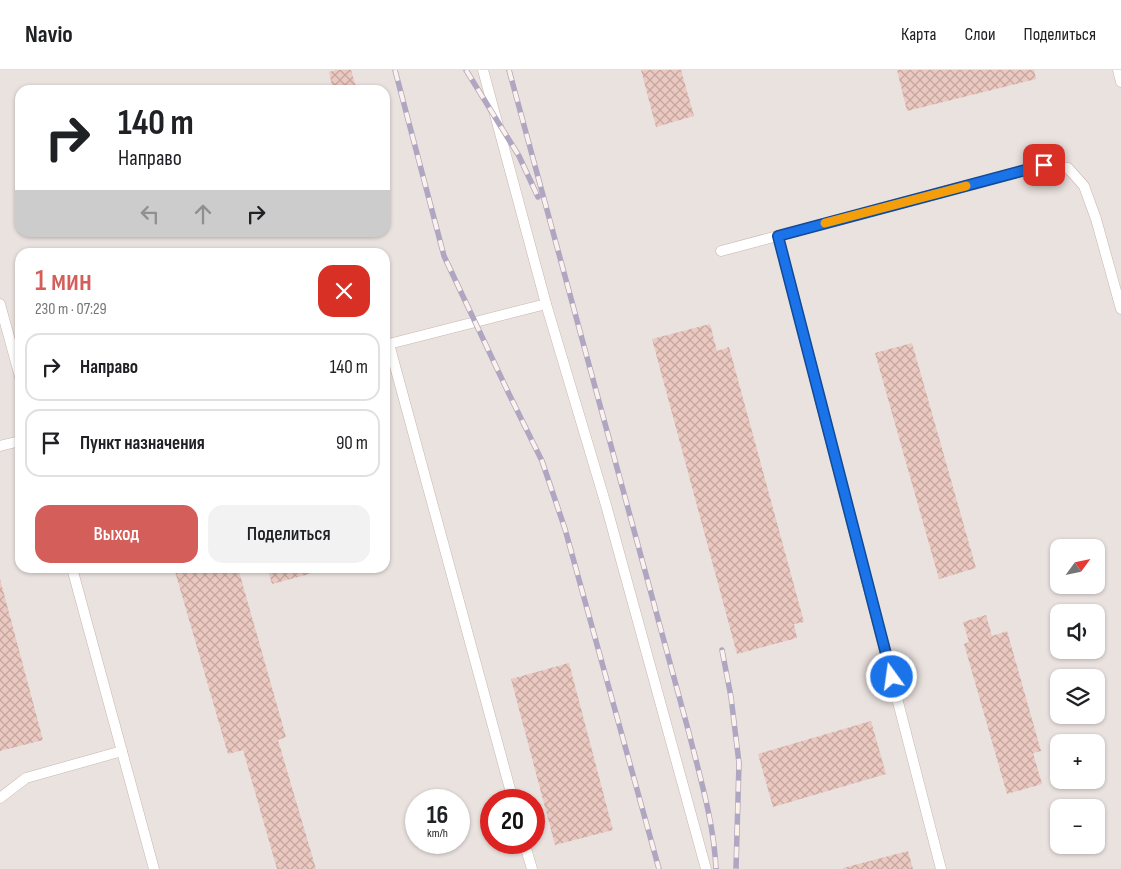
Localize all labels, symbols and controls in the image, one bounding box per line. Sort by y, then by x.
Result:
text: Navio [25,20,73,49]
text: Карта [901,24,937,45]
text: Слои [965,24,996,45]
text: Поделиться [1024,24,1096,45]
text: 140 m [118,102,194,145]
icon: right [35,105,100,170]
pin [1023,144,1065,186]
text: Направо [118,145,182,172]
icon: arrive [1030,151,1058,179]
icon: left [136,200,164,228]
icon: ahead [189,200,217,228]
icon: right [242,200,270,228]
text: 1 мин [35,263,92,299]
button: close [318,265,370,317]
text: 230 m · 07:29 [35,300,107,319]
icon: right [37,353,65,381]
text: Направо [80,356,138,379]
text: 140 m [330,356,368,379]
icon: arrive [37,429,65,457]
text: Пункт назначения [80,432,205,455]
text: 90 m [336,432,368,455]
button: Выход [35,505,198,563]
button: Поделиться [208,505,370,563]
north arrow [1050,539,1105,594]
map controls [1050,539,1105,854]
button: sound [1050,604,1105,659]
position arrow [865,650,917,702]
button: layers [1050,669,1105,724]
button: + [1050,734,1105,789]
speed limit sign: 20 [480,789,545,854]
button: − [1050,799,1105,854]
text: 16 [427,800,448,831]
text: km/h [427,826,448,841]

